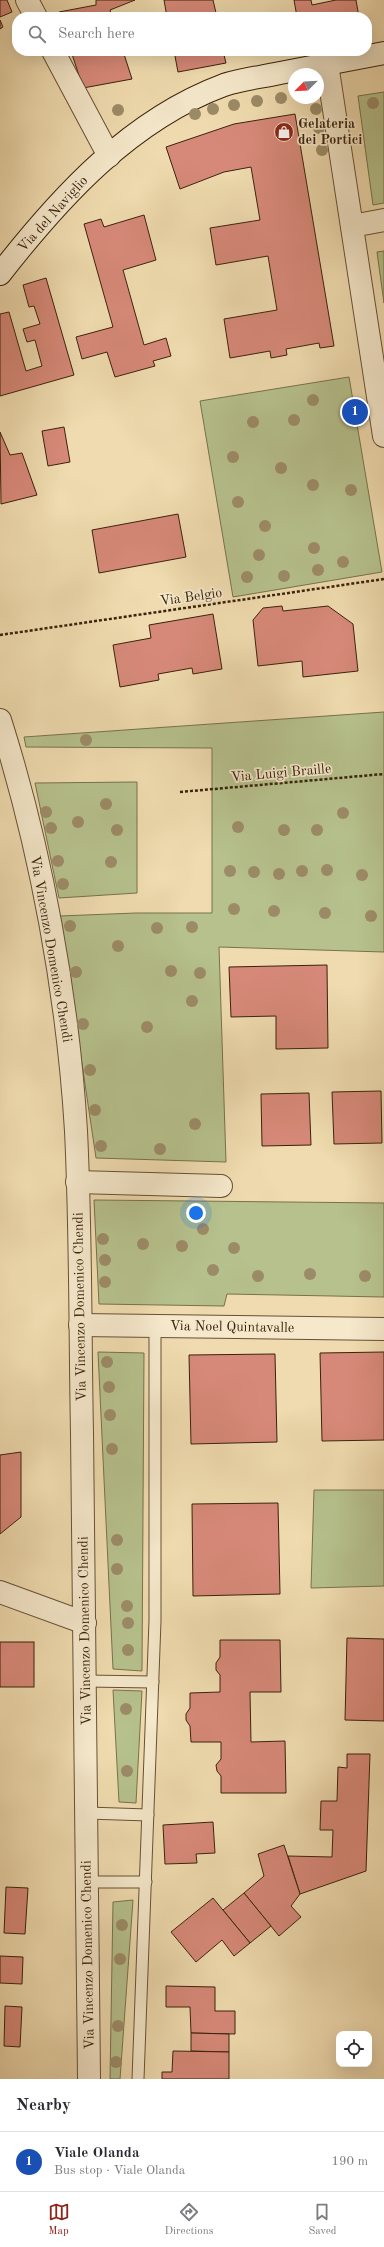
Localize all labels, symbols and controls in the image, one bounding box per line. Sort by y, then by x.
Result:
search box [12,12,372,56]
icon: search [26,23,48,45]
text: Search here [58,27,135,42]
north arrow [288,68,324,104]
place label: Gelateria dei Portici [298,117,362,147]
shop icon: Gelateria dei Portici [273,121,295,143]
street label: Via del Naviglio [15,173,91,255]
pin: 1 [342,397,368,427]
street label: Via Belgio [159,586,223,608]
street label: Via Luigi Braille [230,762,332,784]
street label: Via Vincenzo Domenico Chendi [28,855,74,1044]
your location [186,1203,206,1223]
street label: Via Vincenzo Domenico Chendi [71,1212,89,1402]
street label: Via Noel Quintavalle [170,1319,294,1335]
street label: Via Vincenzo Domenico Chendi [76,1536,94,1726]
street label: Via Vincenzo Domenico Chendi [79,1860,97,2050]
map controls [336,2031,372,2067]
button: locate [336,2031,372,2067]
text: Nearby [16,2097,71,2114]
text: Viale Olanda [54,2146,140,2161]
text: 1 [25,2155,33,2168]
text: 190 m [331,2155,368,2168]
text: Bus stop · Viale Olanda [54,2164,185,2177]
tab: Map [48,2201,70,2239]
tab: Directions [165,2201,213,2239]
tab: Saved [308,2201,336,2239]

